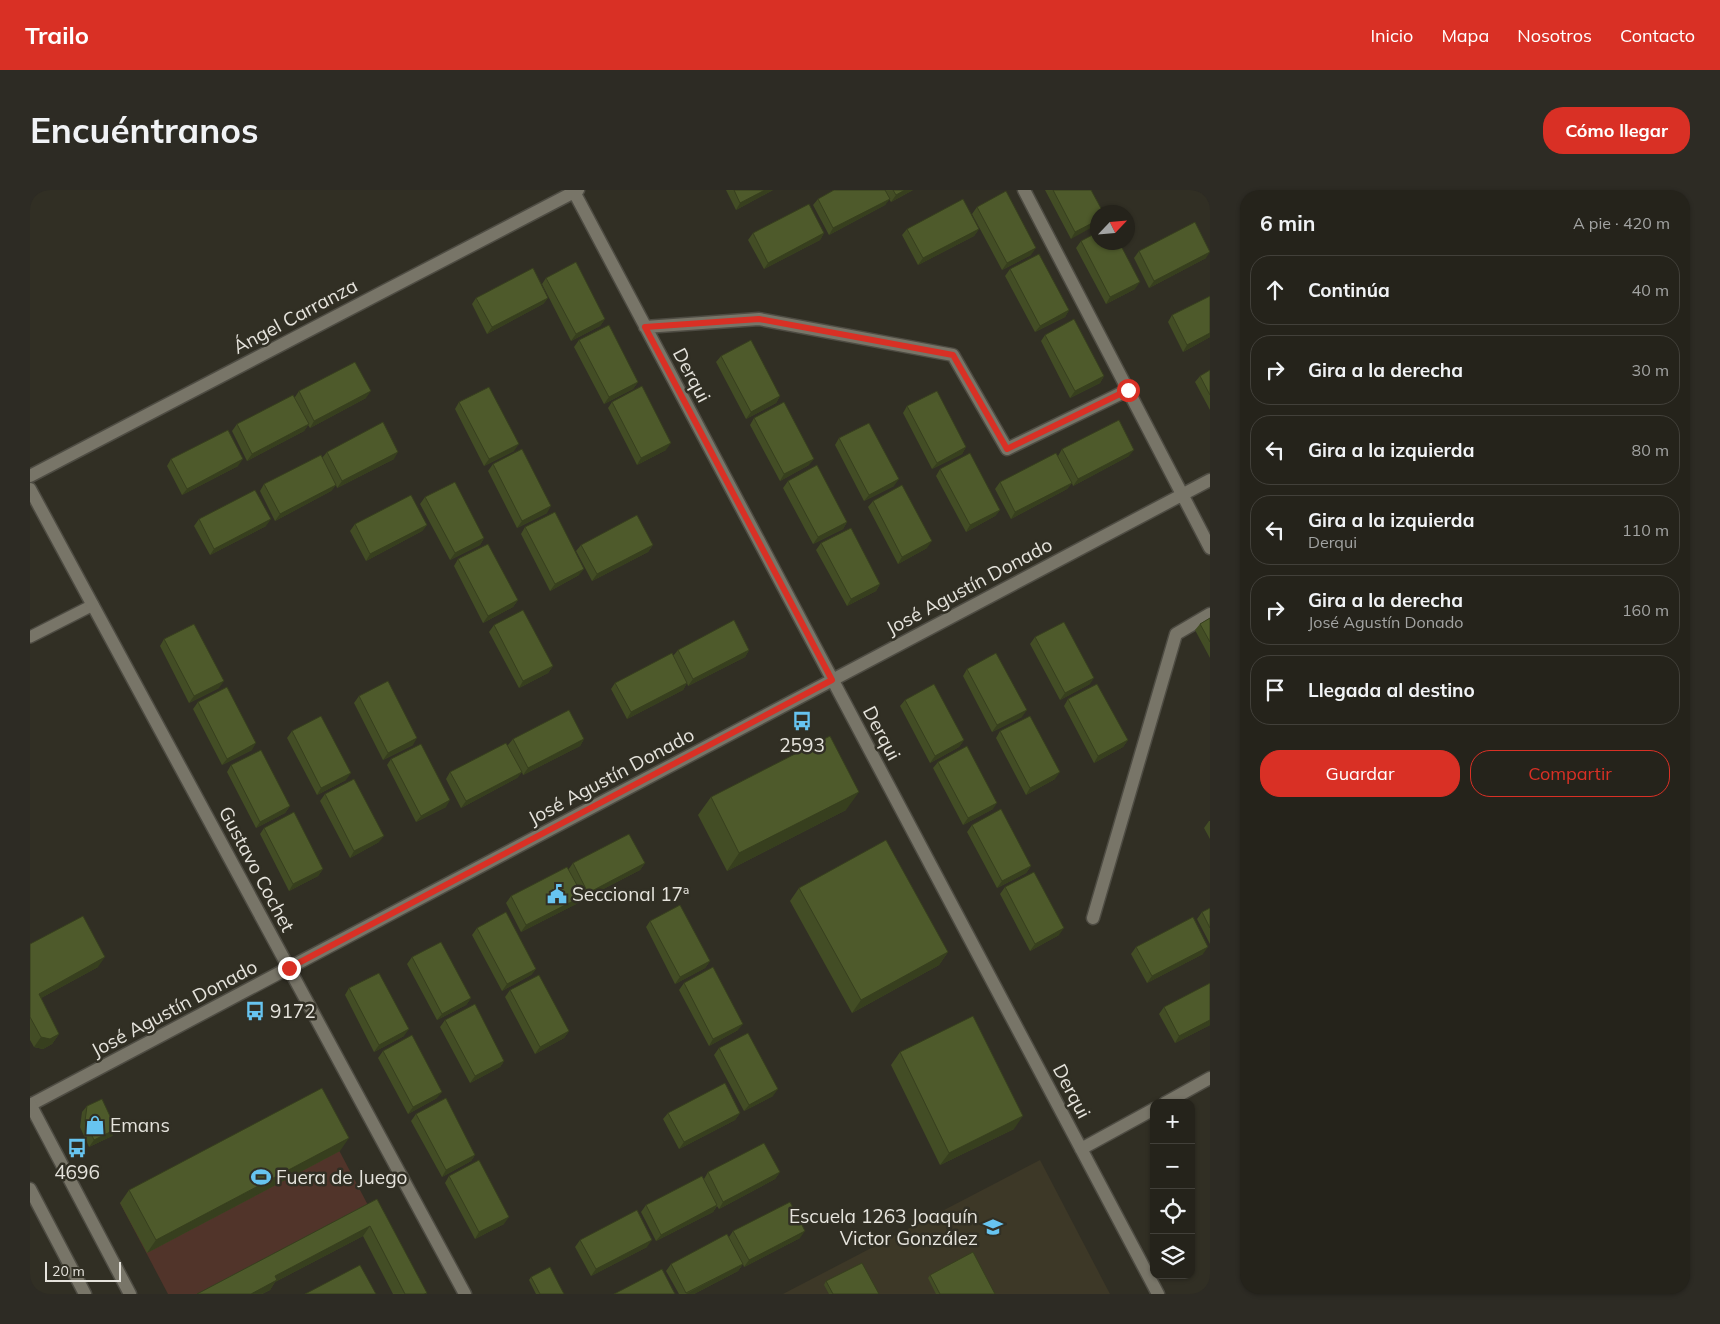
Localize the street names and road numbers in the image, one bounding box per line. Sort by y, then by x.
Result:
street label: Ángel Carranza [229,273,361,359]
street label: Derqui [668,344,716,406]
street label: José Agustín Donado [882,532,1056,640]
street label: Derqui [858,702,906,764]
street label: José Agustín Donado [524,722,698,830]
street label: Gustavo Cochet [214,802,300,936]
street label: José Agustín Donado [87,954,261,1062]
street label: Derqui [1048,1060,1096,1122]

